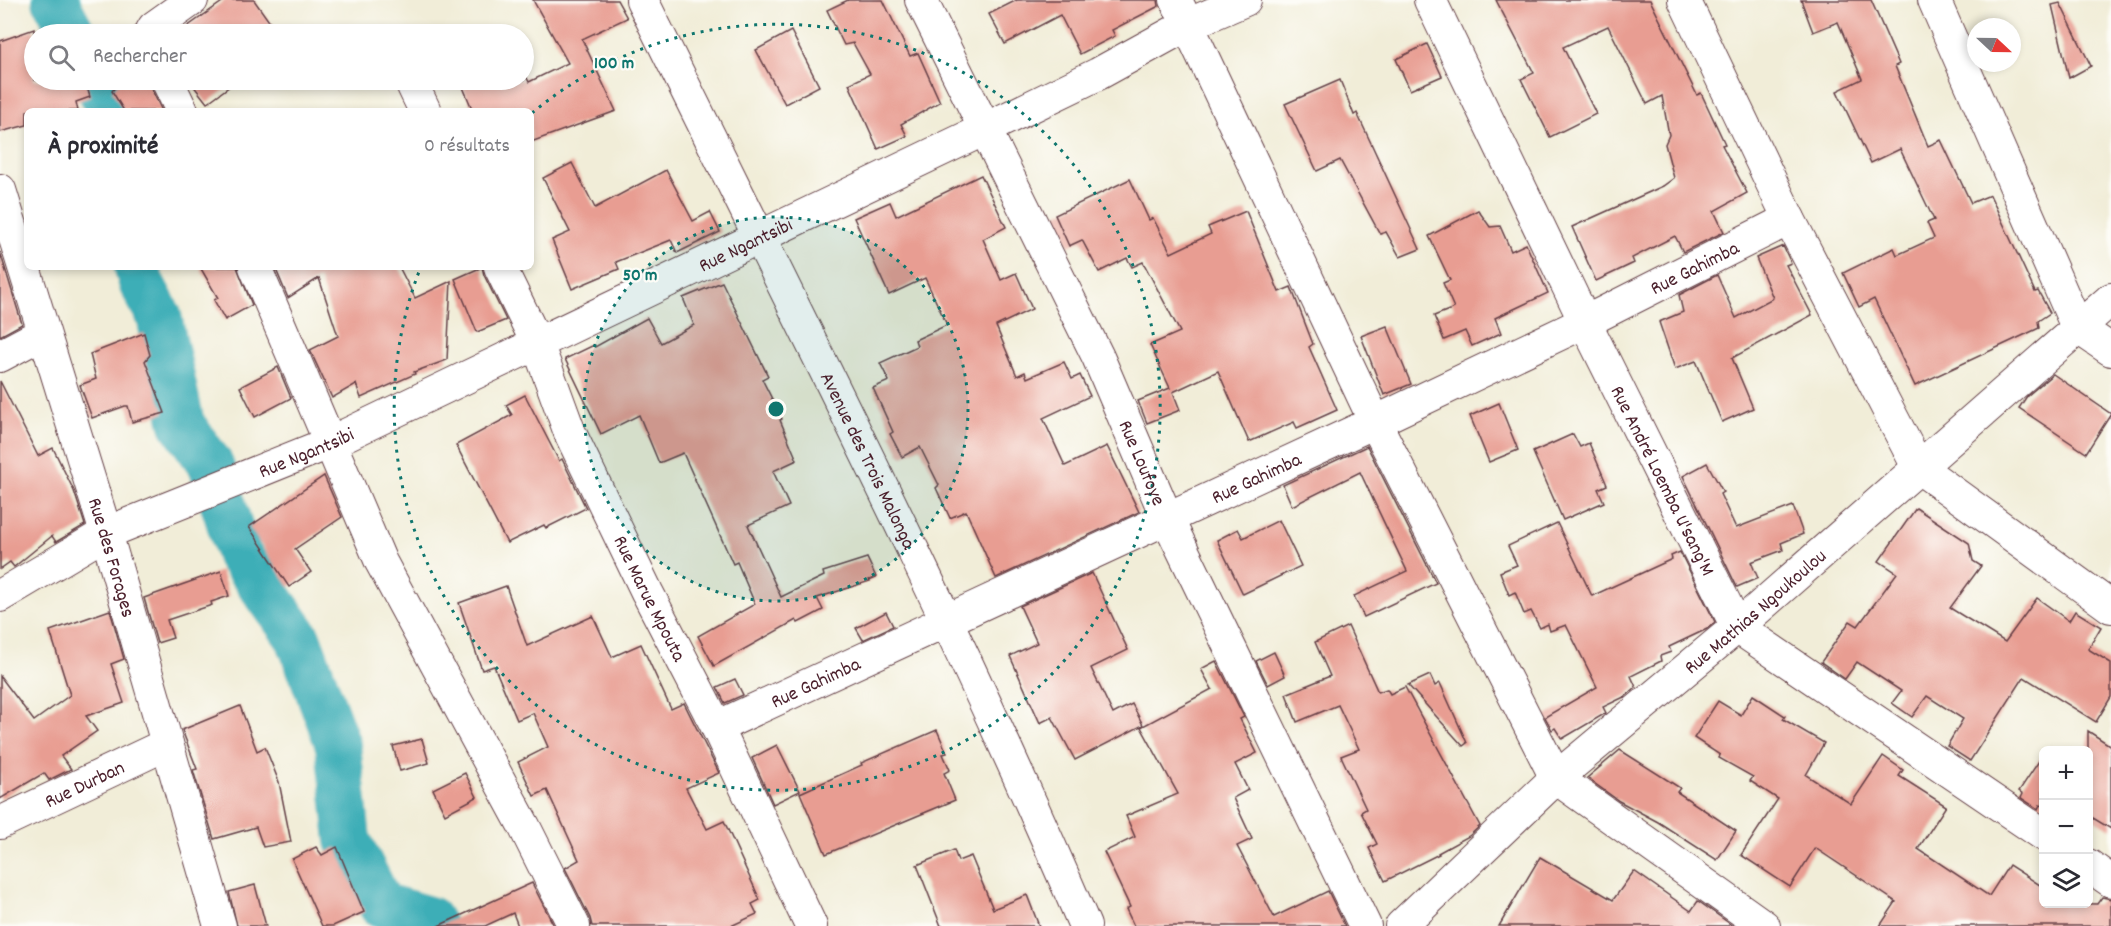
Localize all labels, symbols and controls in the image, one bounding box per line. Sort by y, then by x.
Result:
north arrow [1967,18,2021,72]
search box [24,24,534,90]
icon: search [45,41,78,74]
text: Rechercher [93,42,187,73]
text: 100 m [594,52,634,77]
text: À proximité [48,129,158,166]
text: 0 résultats [424,133,510,161]
street label: Rue Ngantsibi [695,212,798,281]
street label: Rue Gahimba [1646,235,1745,304]
text: 50 m [623,264,657,289]
street label: Avenue des Trois Malonga [811,368,922,555]
street label: Rue André Loemba U'sang'M [1602,381,1720,581]
centre of rings [766,399,786,419]
street label: Rue Loufoye [1110,416,1171,511]
street label: Rue Ngantsibi [255,422,360,487]
street label: Rue Gahimba [1208,447,1307,513]
street label: Rue des Forages [79,495,141,621]
street label: Rue Marue Mpouta [605,532,692,668]
street label: Rue Mathias Ngoukoulou [1679,544,1834,682]
street label: Rue Gahimba [767,651,866,717]
map controls [2039,746,2093,908]
button: + [2039,746,2093,800]
street label: Rue Durban [41,755,130,817]
button: − [2039,800,2093,854]
button: layers [2039,854,2093,908]

